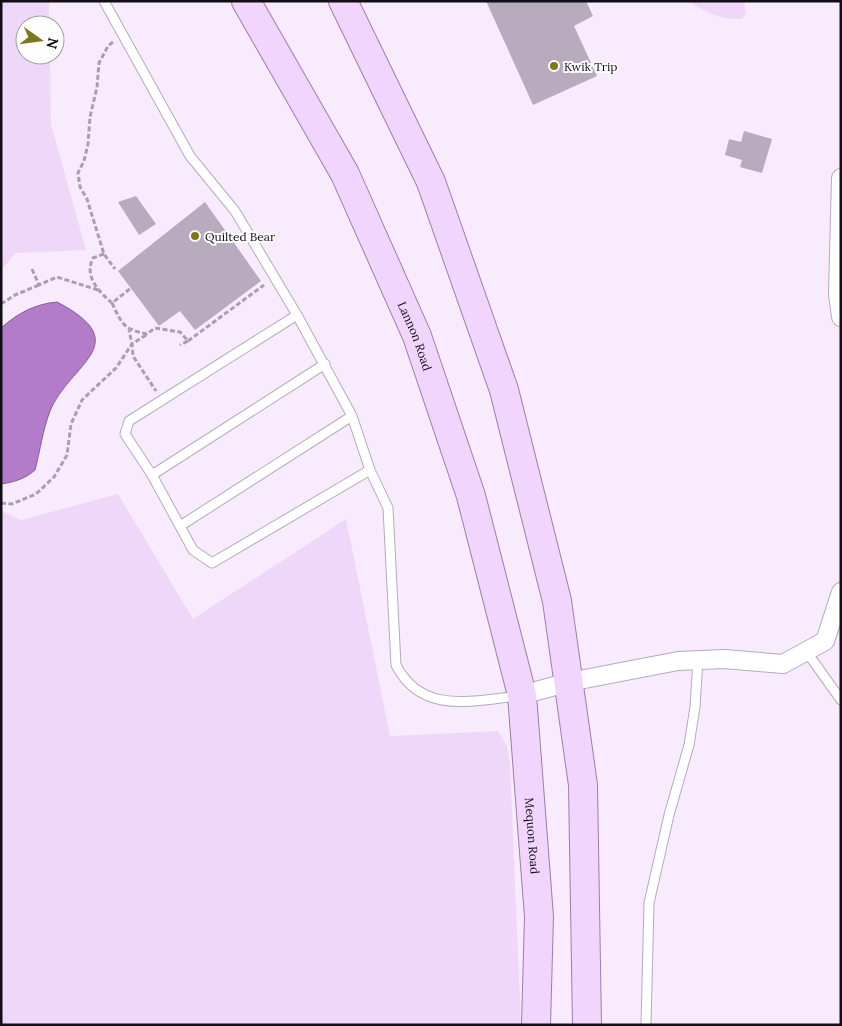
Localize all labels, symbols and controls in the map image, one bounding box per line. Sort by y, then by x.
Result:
north arrow [15,15,65,65]
text: N [43,36,63,51]
place label: Kwik Trip [564,59,617,74]
marker: Kwik Trip [548,60,560,72]
place label: Quilted Bear [205,229,276,244]
marker: Quilted Bear [189,230,201,242]
street label: Lannon Road [395,299,436,373]
street label: Mequon Road [522,797,543,875]

